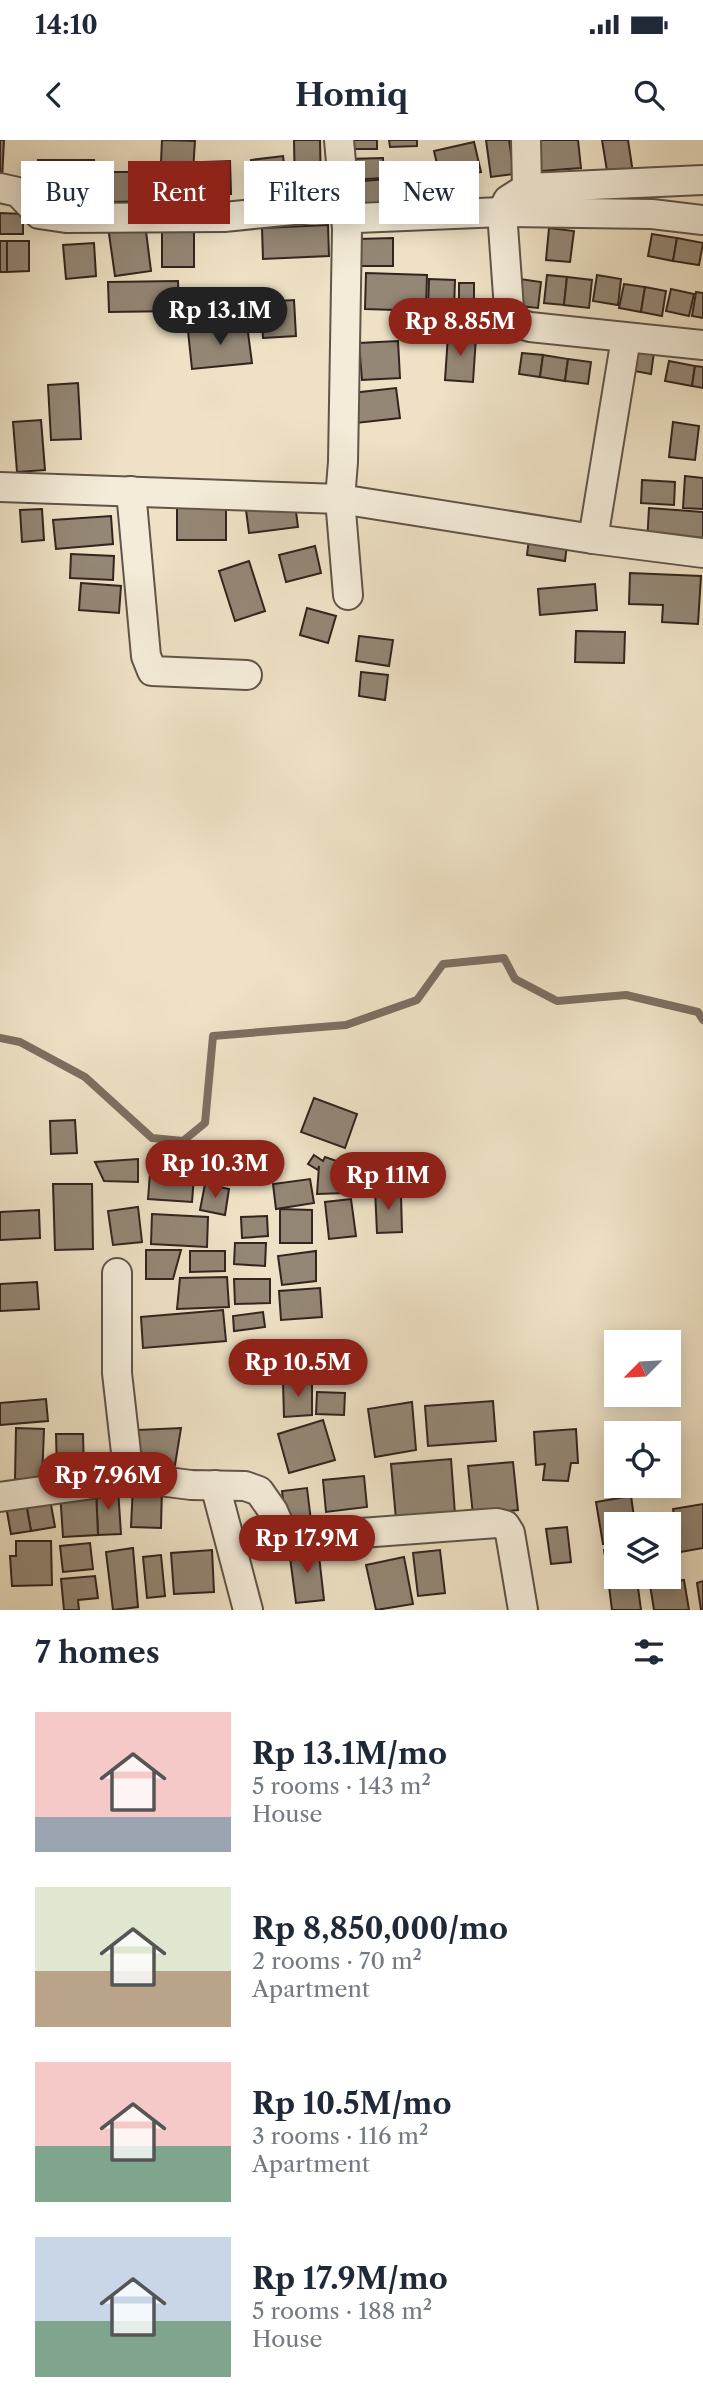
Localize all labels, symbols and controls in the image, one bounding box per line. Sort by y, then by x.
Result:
text: 14:10 [35,9,98,41]
text: Homiq [295,75,408,114]
icon: back [35,76,73,114]
icon: search [630,76,668,114]
chip: Buy [21,161,114,224]
chip: Rent [128,161,230,224]
chip: Filters [244,161,365,224]
chip: New [379,161,479,224]
pin: Rp 13.1M [148,288,292,347]
text: Rp 13.1M [168,296,272,324]
pin: Rp 8.85M [388,298,532,358]
text: Rp 8.85M [405,307,515,335]
pin: Rp 10.3M [143,1140,287,1200]
text: Rp 10.3M [161,1149,269,1177]
pin: Rp 11M [331,1152,445,1212]
text: Rp 11M [346,1161,430,1189]
north arrow [604,1330,681,1407]
map controls [604,1330,681,1589]
pin: Rp 10.5M [226,1340,370,1399]
text: Rp 10.5M [245,1348,351,1376]
button: locate [604,1421,681,1498]
pin: Rp 7.96M [36,1452,180,1512]
text: Rp 7.96M [54,1461,162,1489]
button: layers [604,1512,681,1589]
pin: Rp 17.9M [235,1516,379,1575]
text: Rp 17.9M [255,1524,359,1552]
icon: filters [630,1633,668,1671]
text: 7 homes [35,1634,160,1671]
text: Rp 13.1M/mo [252,1735,447,1772]
icon: home [91,1740,175,1824]
text: 5 rooms · 143 m² [252,1772,431,1800]
text: House [252,1800,322,1828]
text: Rp 8,850,000/mo [252,1910,508,1947]
icon: home [91,1915,175,1999]
text: 2 rooms · 70 m² [252,1947,422,1975]
text: Apartment [252,1975,370,2003]
text: Rp 10.5M/mo [252,2085,452,2122]
icon: home [91,2090,175,2174]
text: 3 rooms · 116 m² [252,2122,428,2150]
text: Apartment [252,2150,370,2178]
text: Rp 17.9M/mo [252,2260,448,2297]
icon: home [91,2265,175,2349]
text: 5 rooms · 188 m² [252,2297,432,2325]
text: House [252,2325,322,2353]

